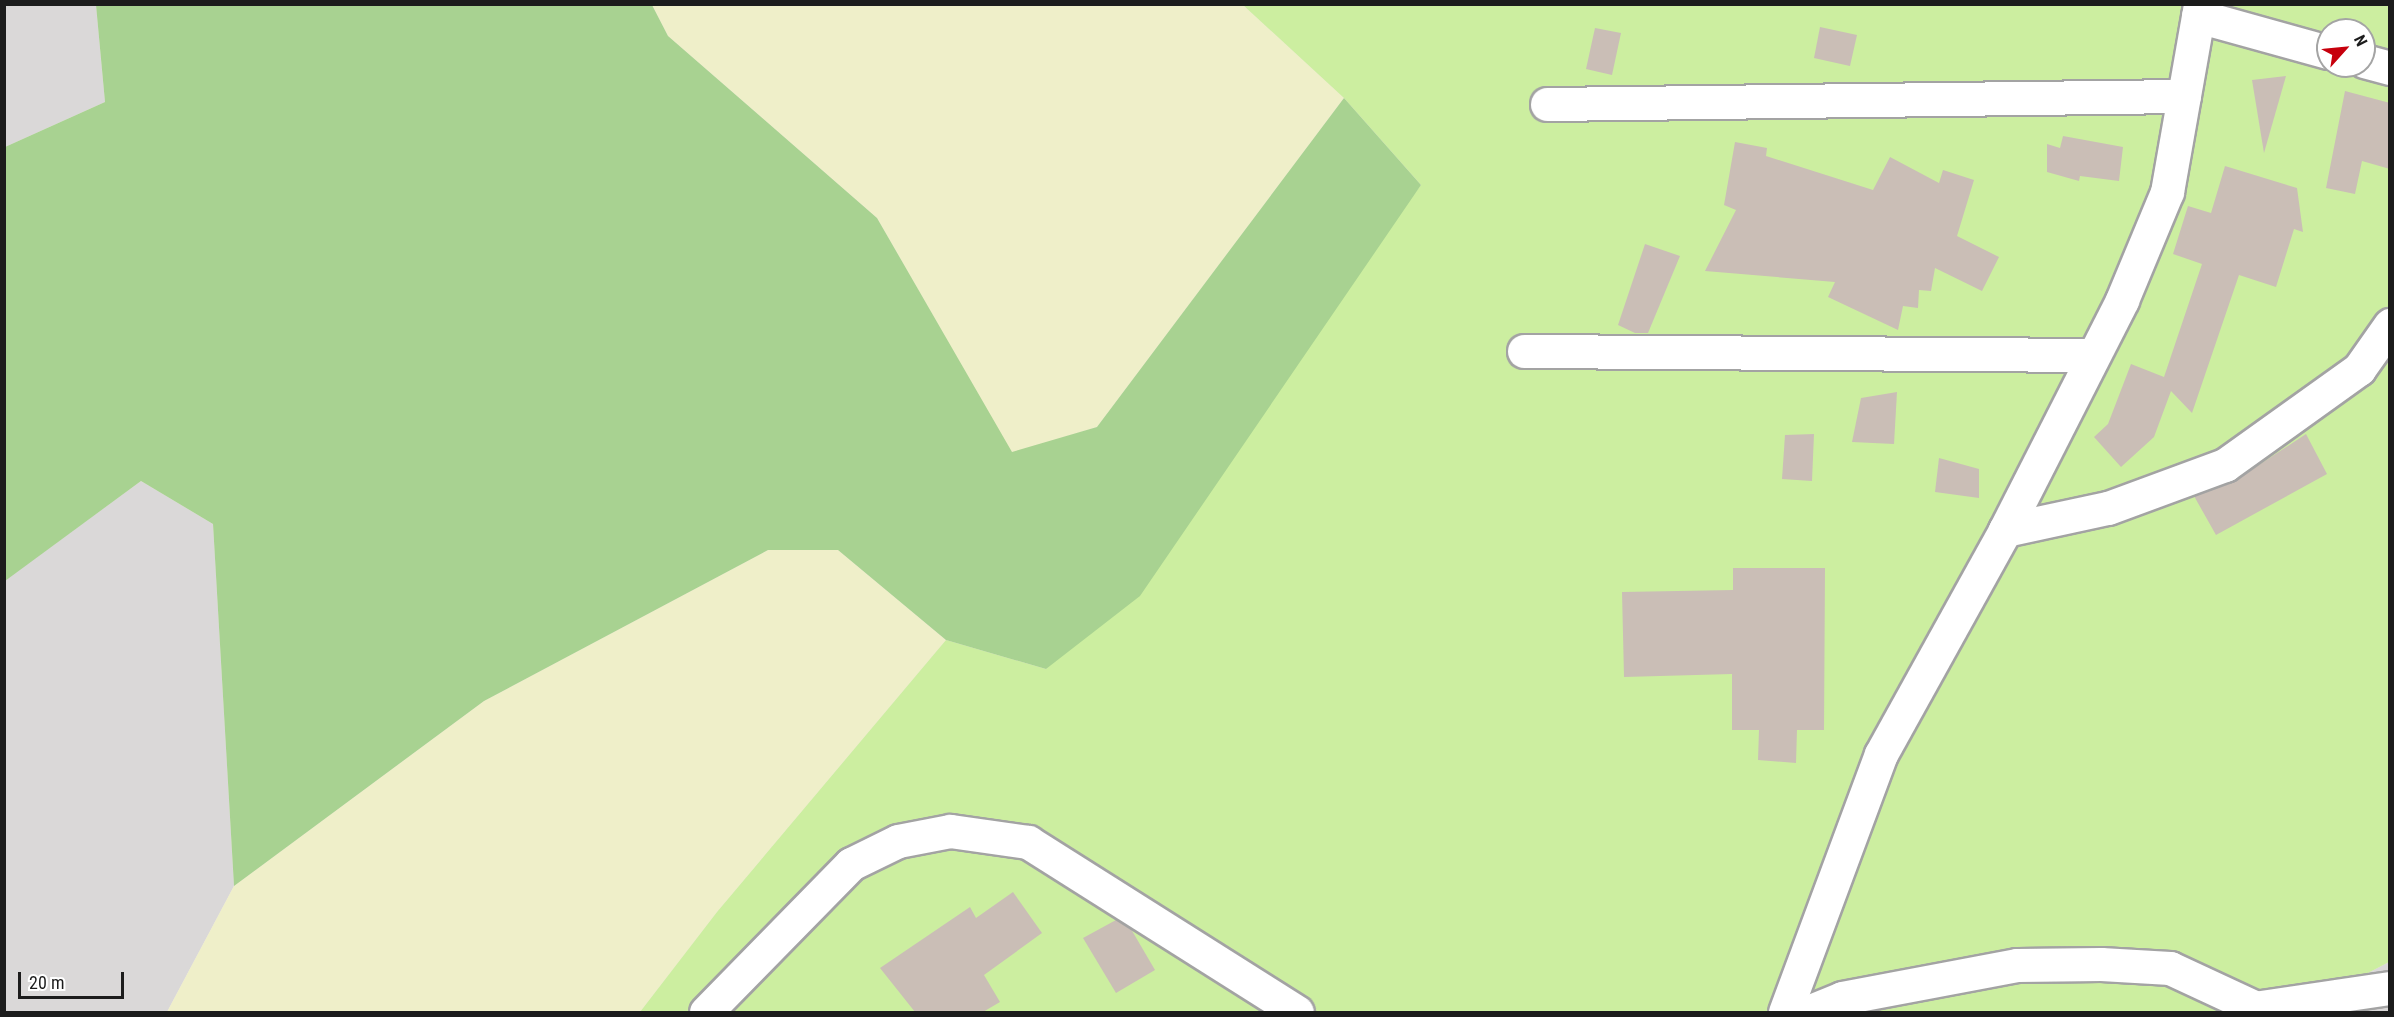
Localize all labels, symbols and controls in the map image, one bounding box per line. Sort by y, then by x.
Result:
north arrow [2316,18,2376,78]
text: N [2350,32,2371,49]
scale bar [21,960,128,998]
text: 20 m [29,972,64,993]

